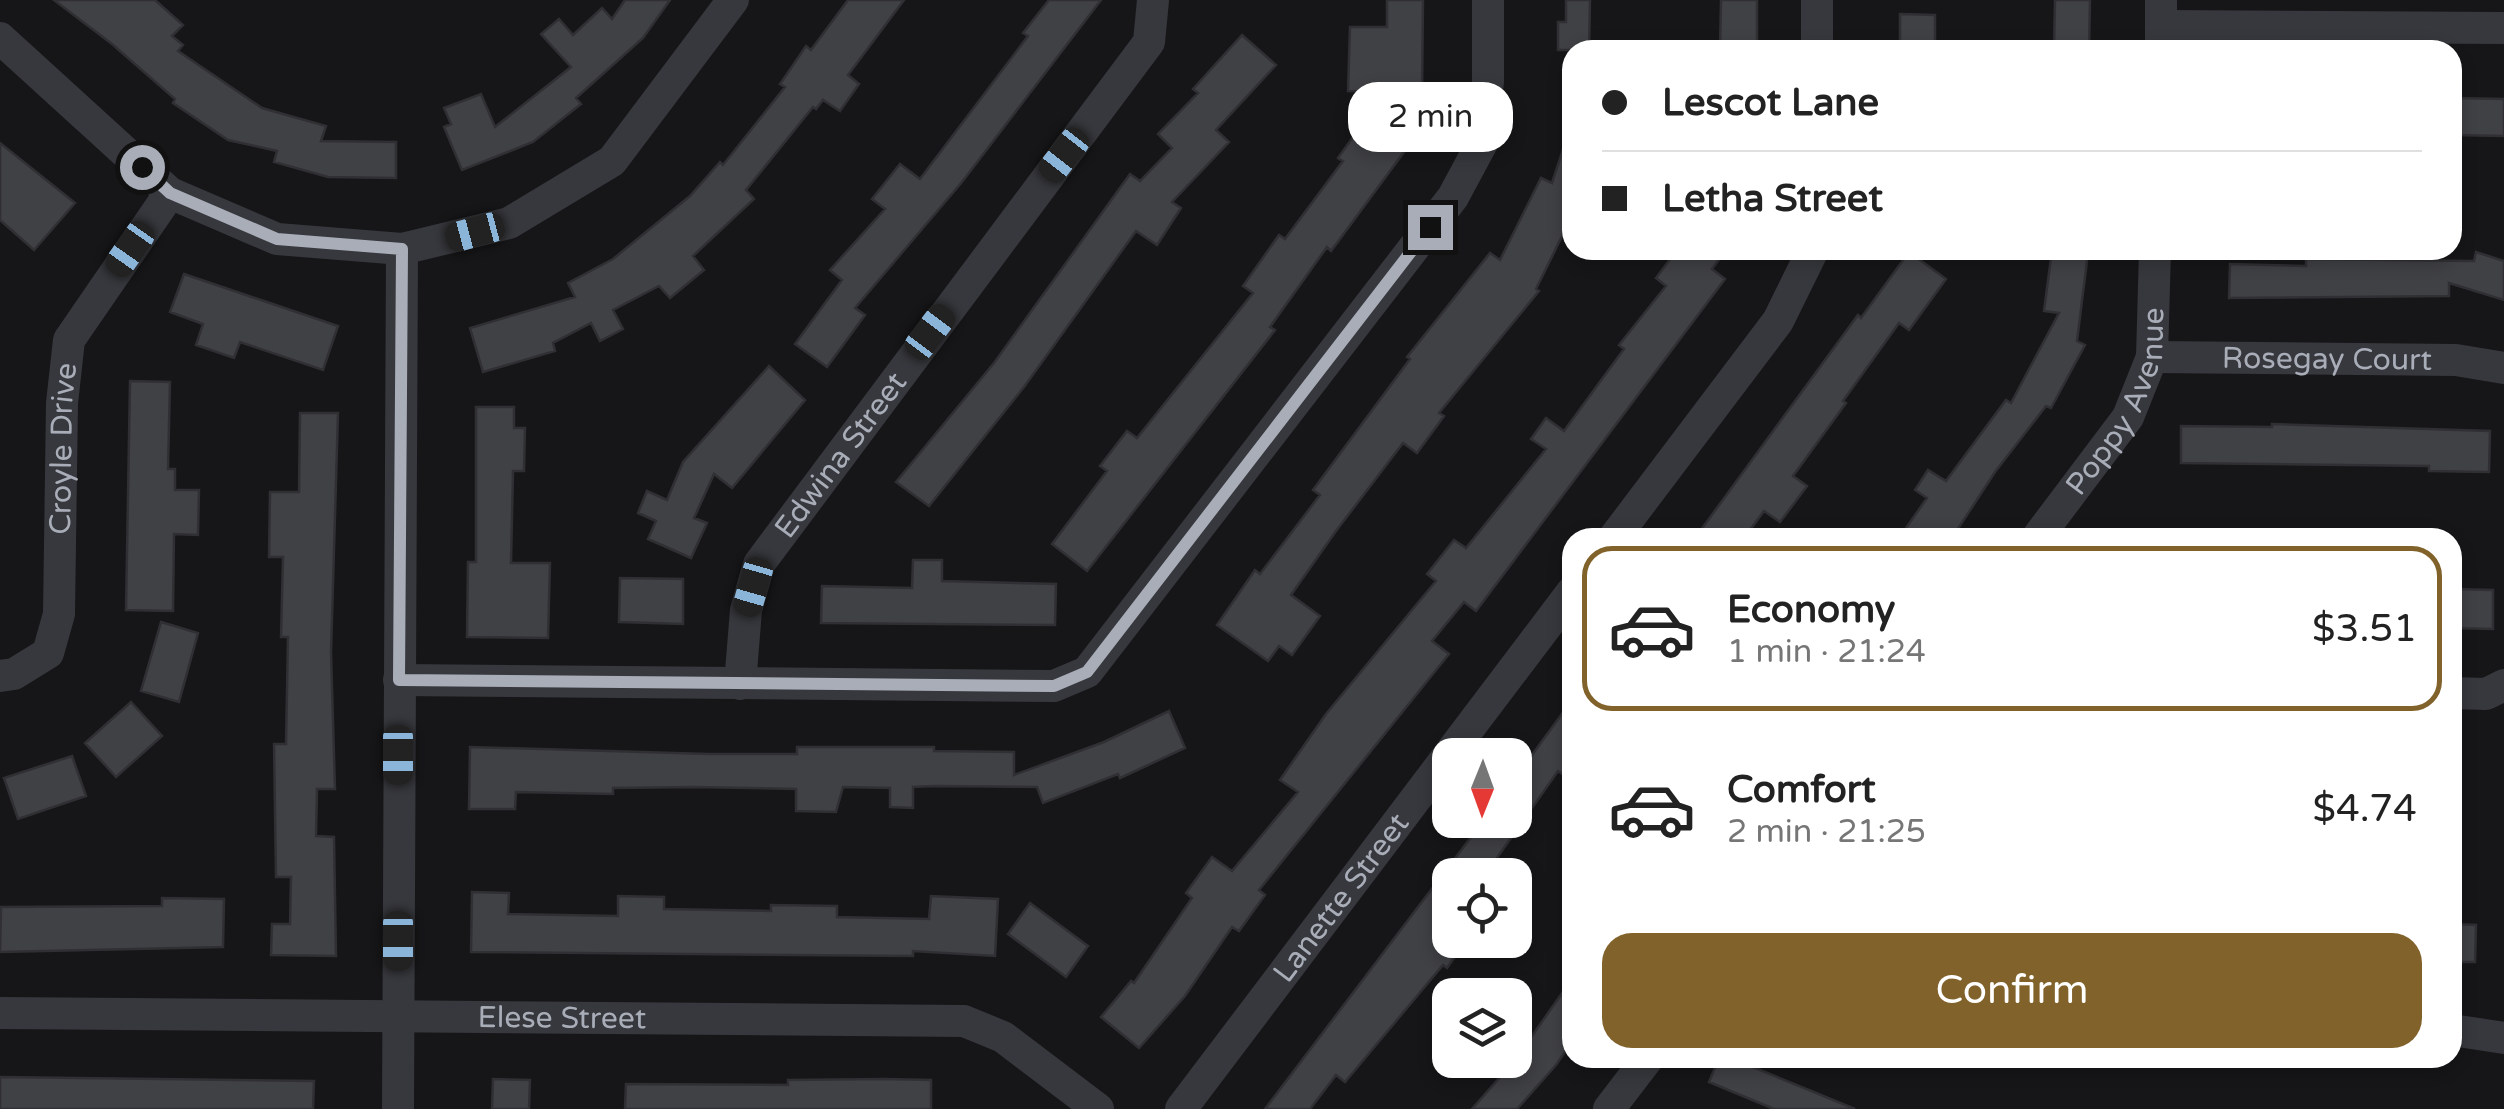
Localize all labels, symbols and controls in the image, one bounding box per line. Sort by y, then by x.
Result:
text: Lescot Lane [1662,80,1879,126]
callout: 2 min [1348,82,1512,152]
text: 2 min [1388,98,1473,136]
car [1034,122,1094,188]
route start [120,145,165,190]
text: Letha Street [1662,176,1883,222]
route end [1408,205,1453,250]
car [442,210,508,254]
car [101,216,159,282]
car [900,299,960,365]
street label: Poppy Avenue [2057,307,2172,502]
street label: Rosegay Court [2222,339,2432,378]
street label: Croyle Drive [42,361,85,535]
street label: Edwina Street [766,365,914,545]
car [730,554,776,620]
icon: car [1607,584,1697,674]
text: Economy [1727,587,1895,633]
text: $3.51 [2312,606,2417,652]
text: 1 min · 21:24 [1727,633,1926,671]
car [383,725,413,785]
north arrow [1432,738,1532,838]
map controls [1432,738,1532,1078]
icon: car [1607,764,1697,854]
text: Comfort [1727,767,1876,813]
text: $4.74 [2312,786,2417,832]
street label: Lanette Street [1265,806,1417,990]
text: 2 min · 21:25 [1727,813,1926,851]
button: locate [1432,858,1532,958]
car [383,911,413,971]
button: Confirm [1602,933,2422,1048]
button: layers [1432,978,1532,1078]
street label: Elese Street [478,998,646,1037]

